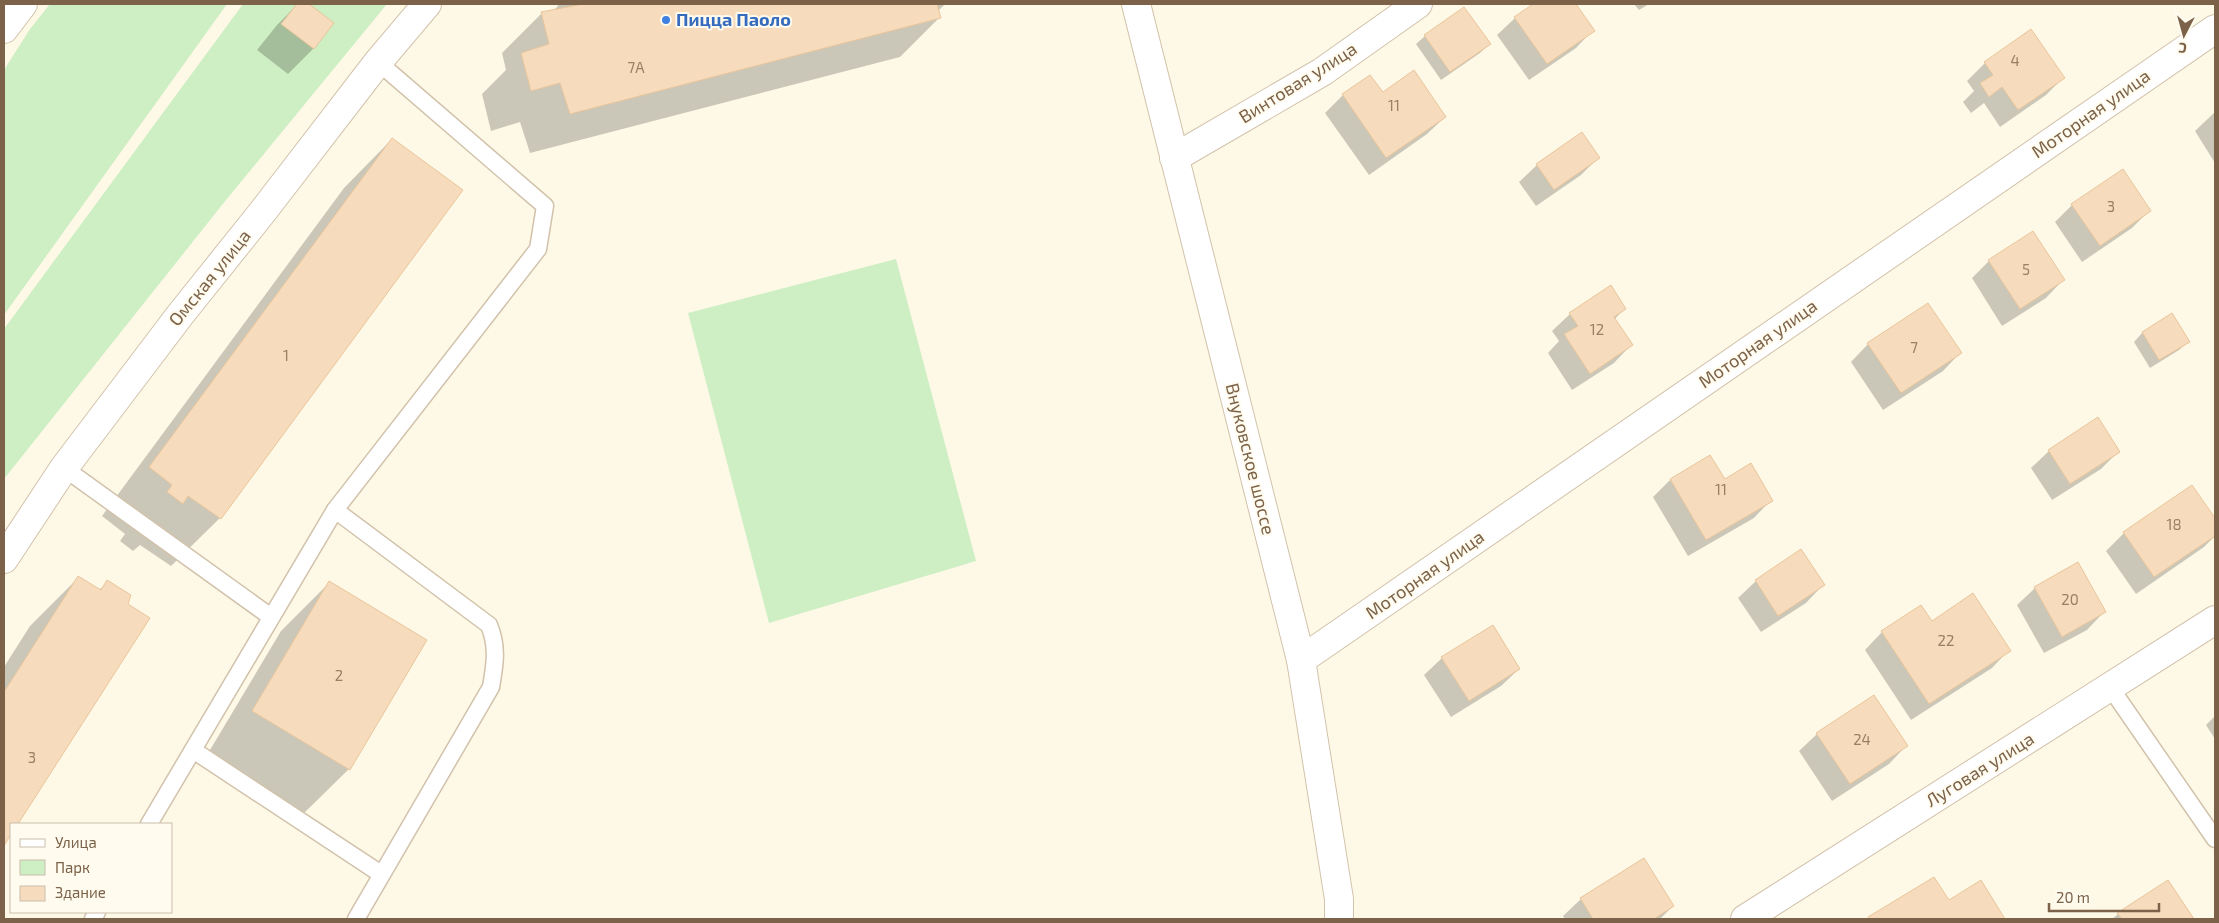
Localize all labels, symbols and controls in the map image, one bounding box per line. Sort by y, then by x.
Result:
place label: Пицца Паоло [676,8,791,30]
north arrow [2159,10,2209,60]
marker: Пицца Паоло [660,14,672,26]
street label: Винтовая улица [1234,37,1361,127]
text: С [2178,40,2188,57]
house number: 4 [2010,51,2020,69]
house number: 7А [627,58,645,76]
street label: Моторная улица [2027,64,2154,162]
house number: 11 [1388,96,1400,114]
house number: 3 [2107,197,2115,215]
street label: Омская улица [164,225,255,330]
house number: 5 [2022,260,2030,278]
street label: Моторная улица [1694,294,1821,392]
house number: 12 [1590,320,1604,338]
house number: 7 [1910,338,1918,356]
house number: 1 [283,346,289,364]
street label: Внуковское шоссе [1221,381,1280,537]
house number: 11 [1715,480,1727,498]
house number: 18 [2166,515,2182,533]
street label: Моторная улица [1361,525,1488,623]
house number: 20 [2061,590,2079,608]
house number: 22 [1938,631,1954,649]
house number: 2 [335,666,343,684]
street label: Луговая улица [1921,727,2038,811]
house number: 24 [1853,730,1871,748]
house number: 3 [28,748,36,766]
legend [10,823,172,913]
text: Улица [55,833,97,851]
text: Парк [55,858,90,876]
scale bar [2049,880,2159,912]
text: Здание [55,883,106,901]
text: 20 m [2056,888,2090,906]

